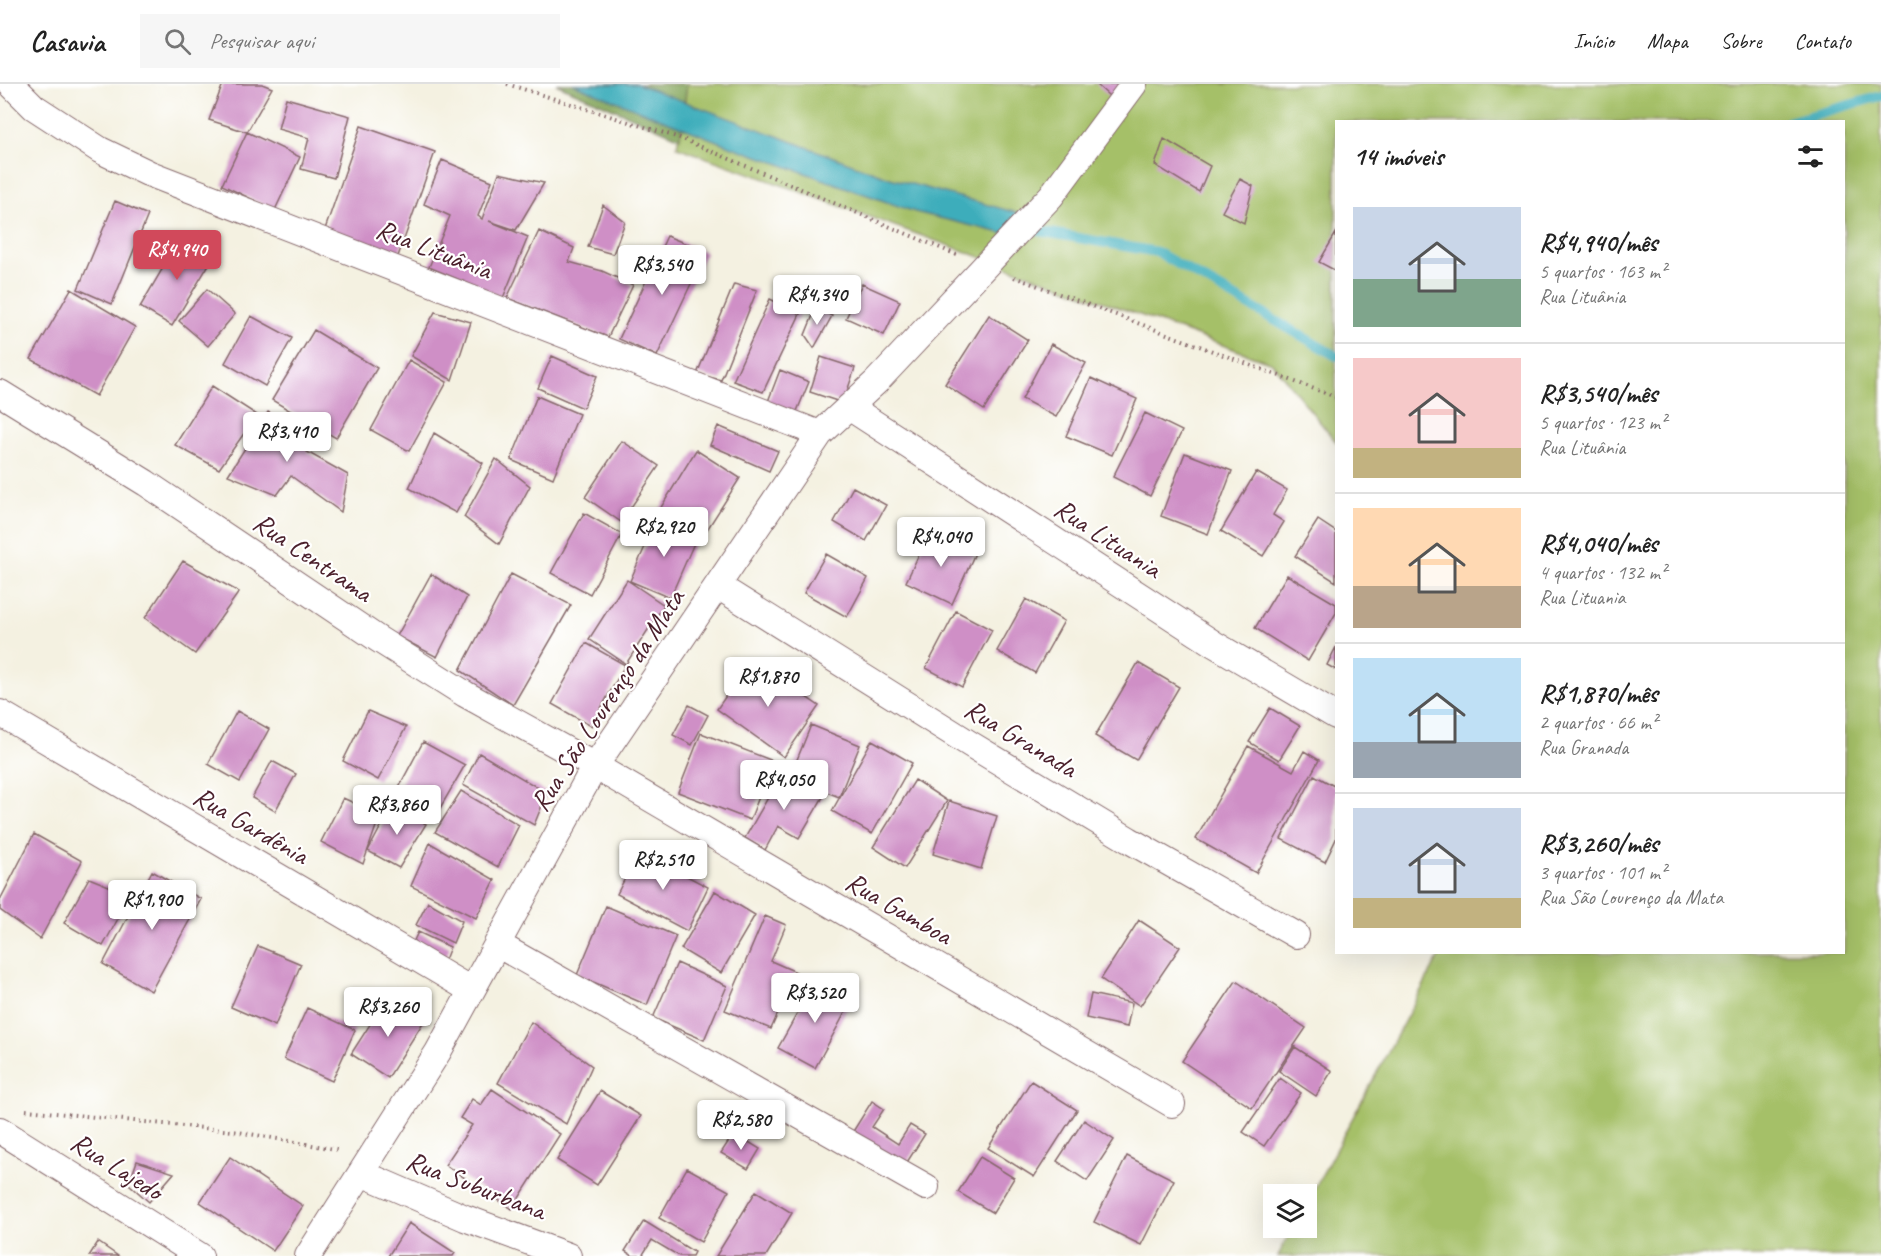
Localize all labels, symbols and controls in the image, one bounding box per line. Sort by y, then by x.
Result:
search box [140,14,560,68]
text: Casavia [30,24,104,59]
icon: search [161,25,194,58]
text: Pesquisar aqui [209,27,314,55]
text: Início [1574,28,1614,54]
text: Mapa [1647,28,1688,54]
text: Sobre [1721,28,1761,54]
text: Contato [1794,28,1851,54]
text: 14 imóveis [1353,140,1443,173]
icon: filters [1794,140,1827,173]
street label: Rua Lituânia [371,211,498,288]
text: R$4,940/mês [1539,226,1657,259]
pin: R$4,940 [122,230,232,281]
icon: home [1401,231,1473,303]
text: R$4,940 [147,237,207,262]
pin: R$3,540 [607,245,717,296]
text: R$3,540 [632,252,692,277]
text: 5 quartos · 163 m² [1539,259,1666,284]
pin: R$4,340 [762,275,872,326]
text: R$4,340 [787,282,847,307]
text: Rua Lituânia [1539,284,1625,309]
text: R$3,540/mês [1539,377,1657,410]
icon: home [1401,382,1473,454]
text: 5 quartos · 123 m² [1539,410,1666,435]
pin: R$3,410 [232,412,342,463]
text: R$3,410 [257,419,317,444]
text: Rua Lituânia [1539,435,1625,460]
street label: Rua Lituania [1048,490,1170,586]
street label: Rua Centrama [247,504,381,611]
pin: R$2,920 [609,507,719,558]
text: R$2,920 [634,514,694,539]
pin: R$4,040 [886,517,996,568]
text: R$4,040 [911,524,971,549]
text: R$4,040/mês [1539,527,1658,560]
icon: home [1401,532,1473,604]
text: 4 quartos · 132 m² [1539,560,1666,585]
street label: Rua São Lourenço da Mata [522,581,693,818]
text: Rua Lituania [1539,585,1625,610]
pin: R$1,870 [713,657,823,708]
text: R$1,870 [738,664,798,689]
text: R$1,870/mês [1539,677,1658,710]
icon: home [1401,682,1473,754]
street label: Rua Granada [958,691,1085,786]
text: 2 quartos · 66 m² [1539,710,1657,735]
text: Rua Granada [1539,735,1628,760]
pin: R$4,050 [729,760,839,811]
text: R$4,050 [754,767,814,792]
street label: Rua Gardênia [187,778,316,873]
pin: R$3,860 [342,785,452,836]
text: R$3,860 [367,792,427,817]
text: R$3,260/mês [1539,827,1658,860]
icon: home [1401,832,1473,904]
pin: R$2,510 [608,840,718,891]
text: R$2,510 [633,847,693,872]
text: 3 quartos · 101 m² [1539,860,1666,885]
street label: Rua Gamboa [840,864,960,953]
pin: R$1,900 [97,880,207,931]
text: Rua São Lourenço da Mata [1539,885,1723,910]
text: R$1,900 [122,887,182,912]
pin: R$3,520 [760,973,870,1024]
text: R$3,520 [785,980,845,1005]
pin: R$3,260 [333,987,443,1038]
text: R$3,260 [358,994,418,1019]
pin: R$2,580 [686,1100,796,1151]
text: R$2,580 [711,1107,771,1132]
street label: Rua Lajedo [65,1124,172,1209]
street label: Rua Suburbana [401,1142,553,1228]
map controls [1263,1184,1317,1238]
button: layers [1263,1184,1317,1238]

